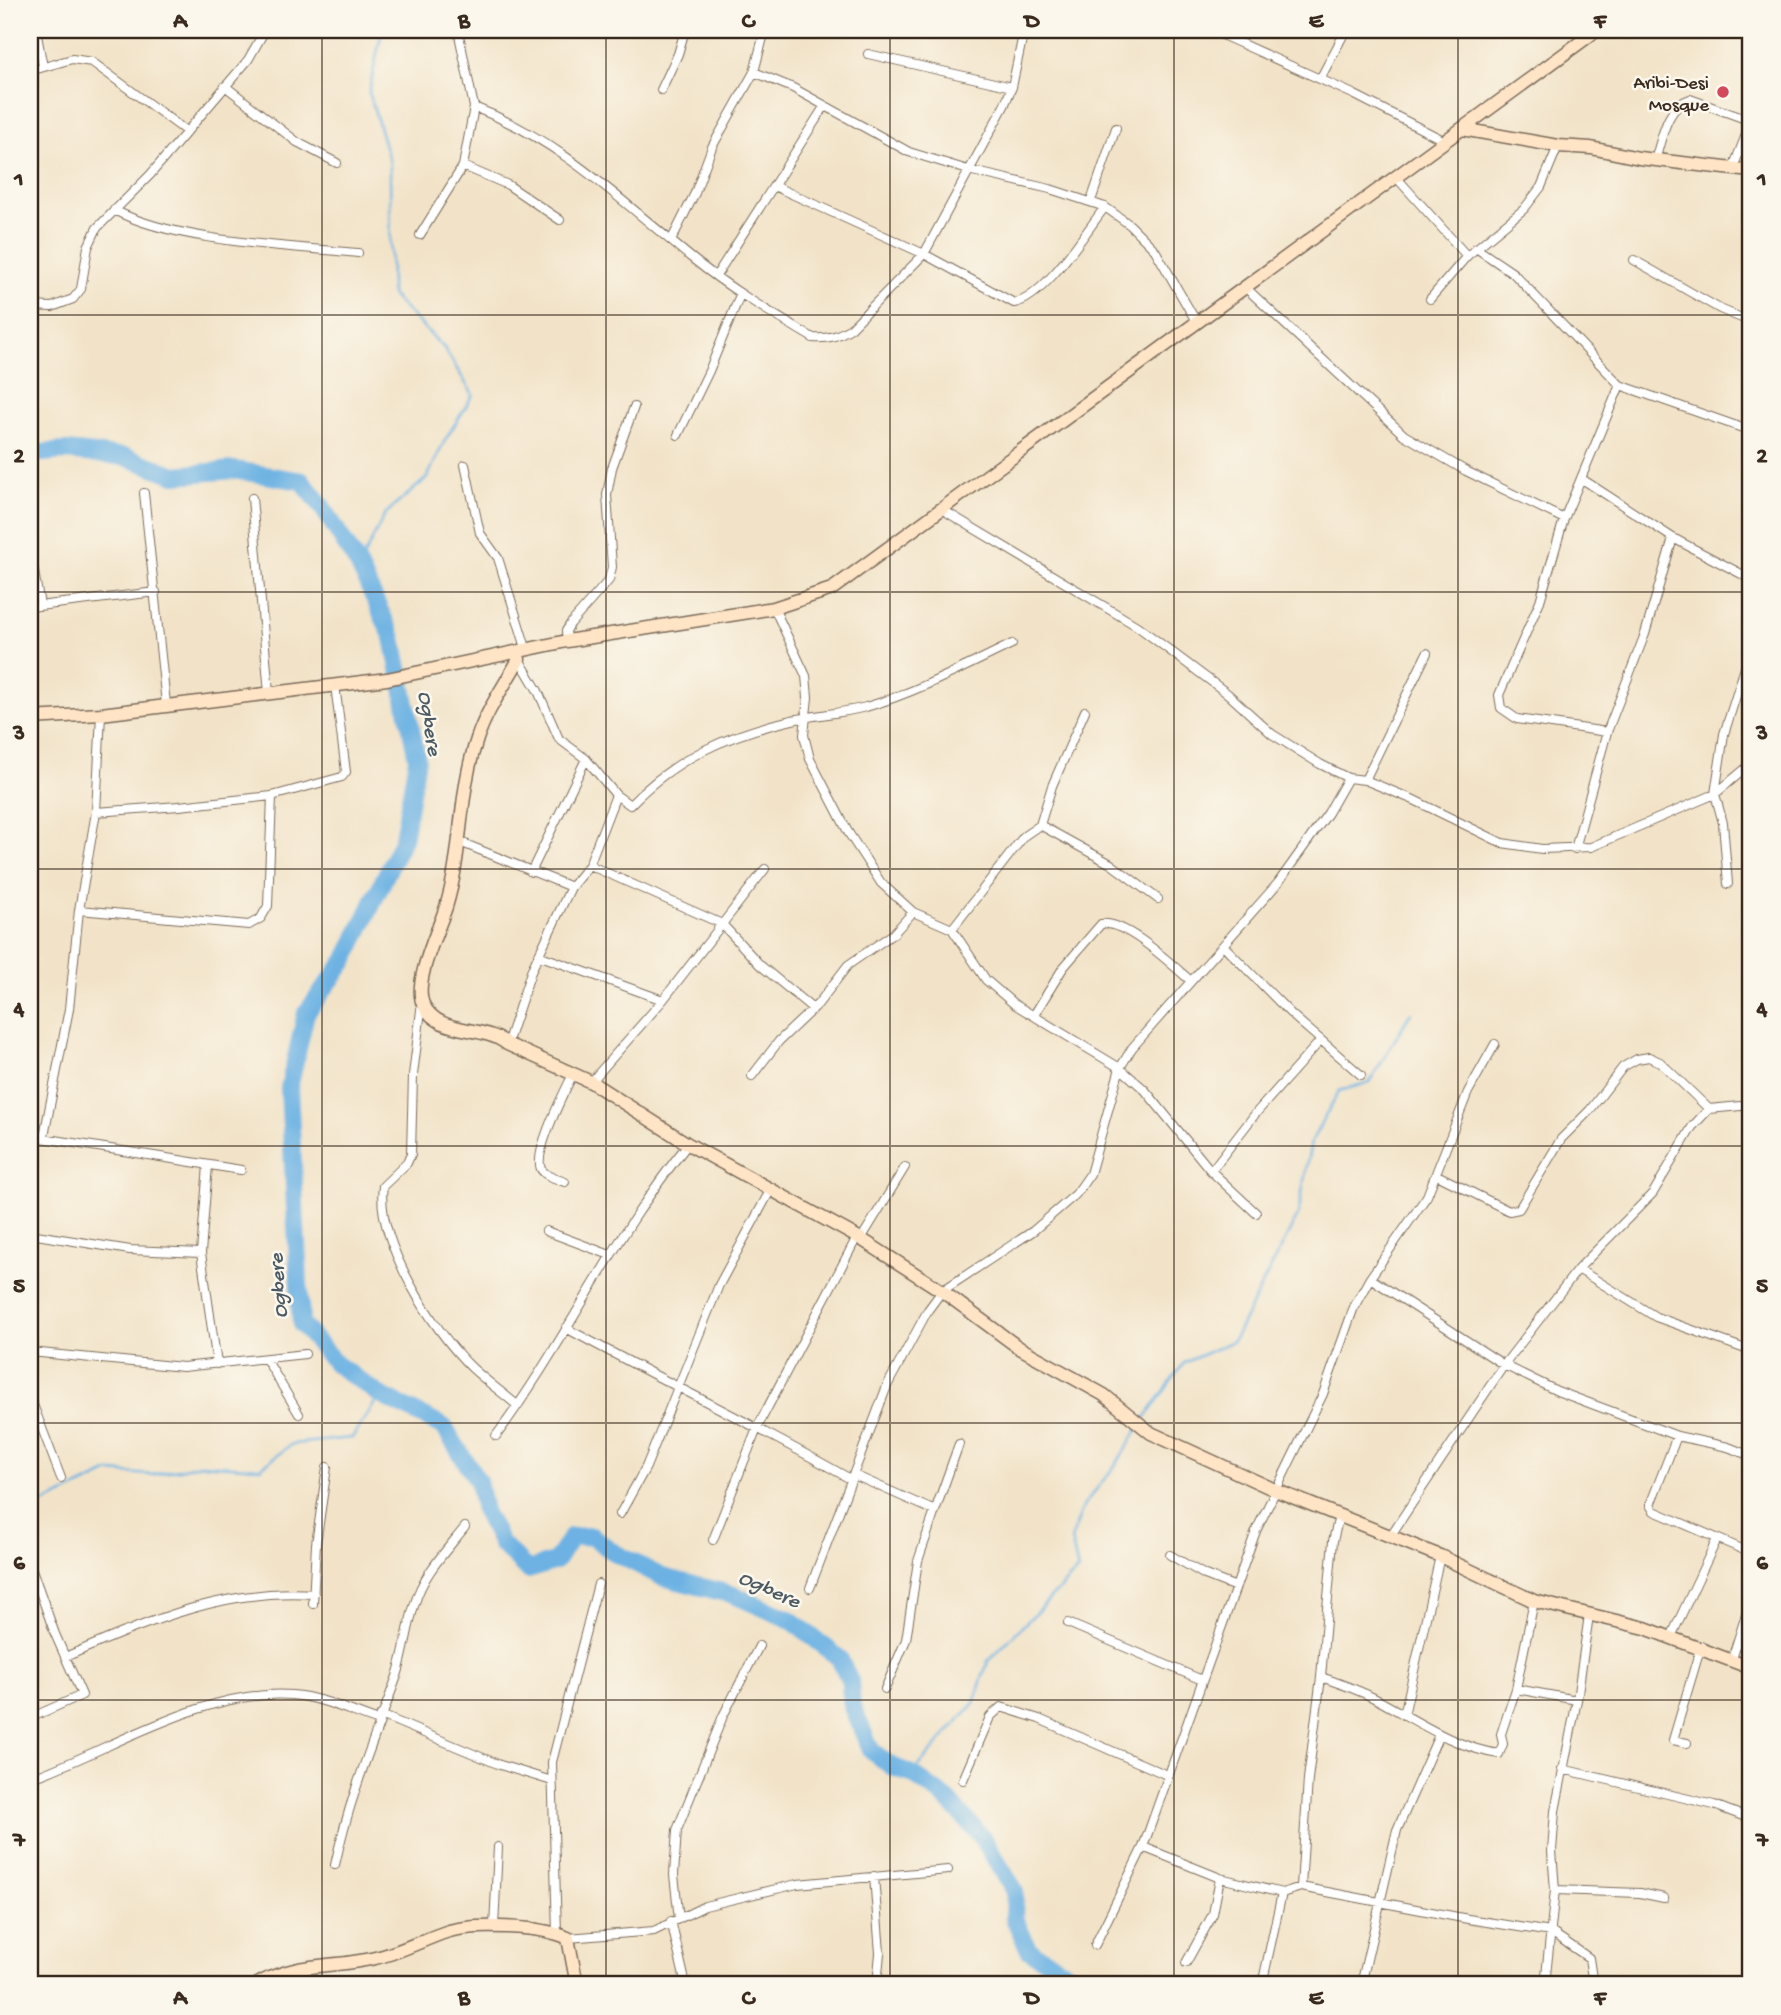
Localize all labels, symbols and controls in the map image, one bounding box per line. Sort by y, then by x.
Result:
text: A [172,9,188,36]
text: B [457,9,471,36]
text: C [742,9,757,36]
text: D [1023,9,1041,36]
text: E [1309,9,1325,36]
text: F [1593,9,1608,36]
place label: Aribi-Desi Mosque [1634,73,1709,118]
marker: Aribi-Desi Mosque [1715,84,1731,100]
text: 1 [13,167,24,194]
text: 1 [1756,167,1767,194]
text: 2 [13,444,25,471]
text: 2 [1756,444,1768,471]
water label: Ogbere [410,690,445,759]
text: 3 [12,721,25,748]
text: 3 [1755,721,1768,748]
text: 4 [13,997,25,1024]
text: 4 [1756,997,1768,1024]
water label: Ogbere [266,1251,295,1319]
text: 5 [13,1274,25,1301]
text: 5 [1756,1274,1768,1301]
text: 6 [13,1551,26,1578]
text: 6 [1756,1551,1769,1578]
water label: Ogbere [734,1567,804,1616]
text: 7 [12,1828,26,1855]
text: 7 [1755,1828,1769,1855]
text: A [172,1986,188,2013]
text: B [457,1986,471,2013]
text: C [742,1986,757,2013]
text: D [1023,1986,1041,2013]
text: E [1309,1986,1325,2013]
text: F [1593,1986,1608,2013]

